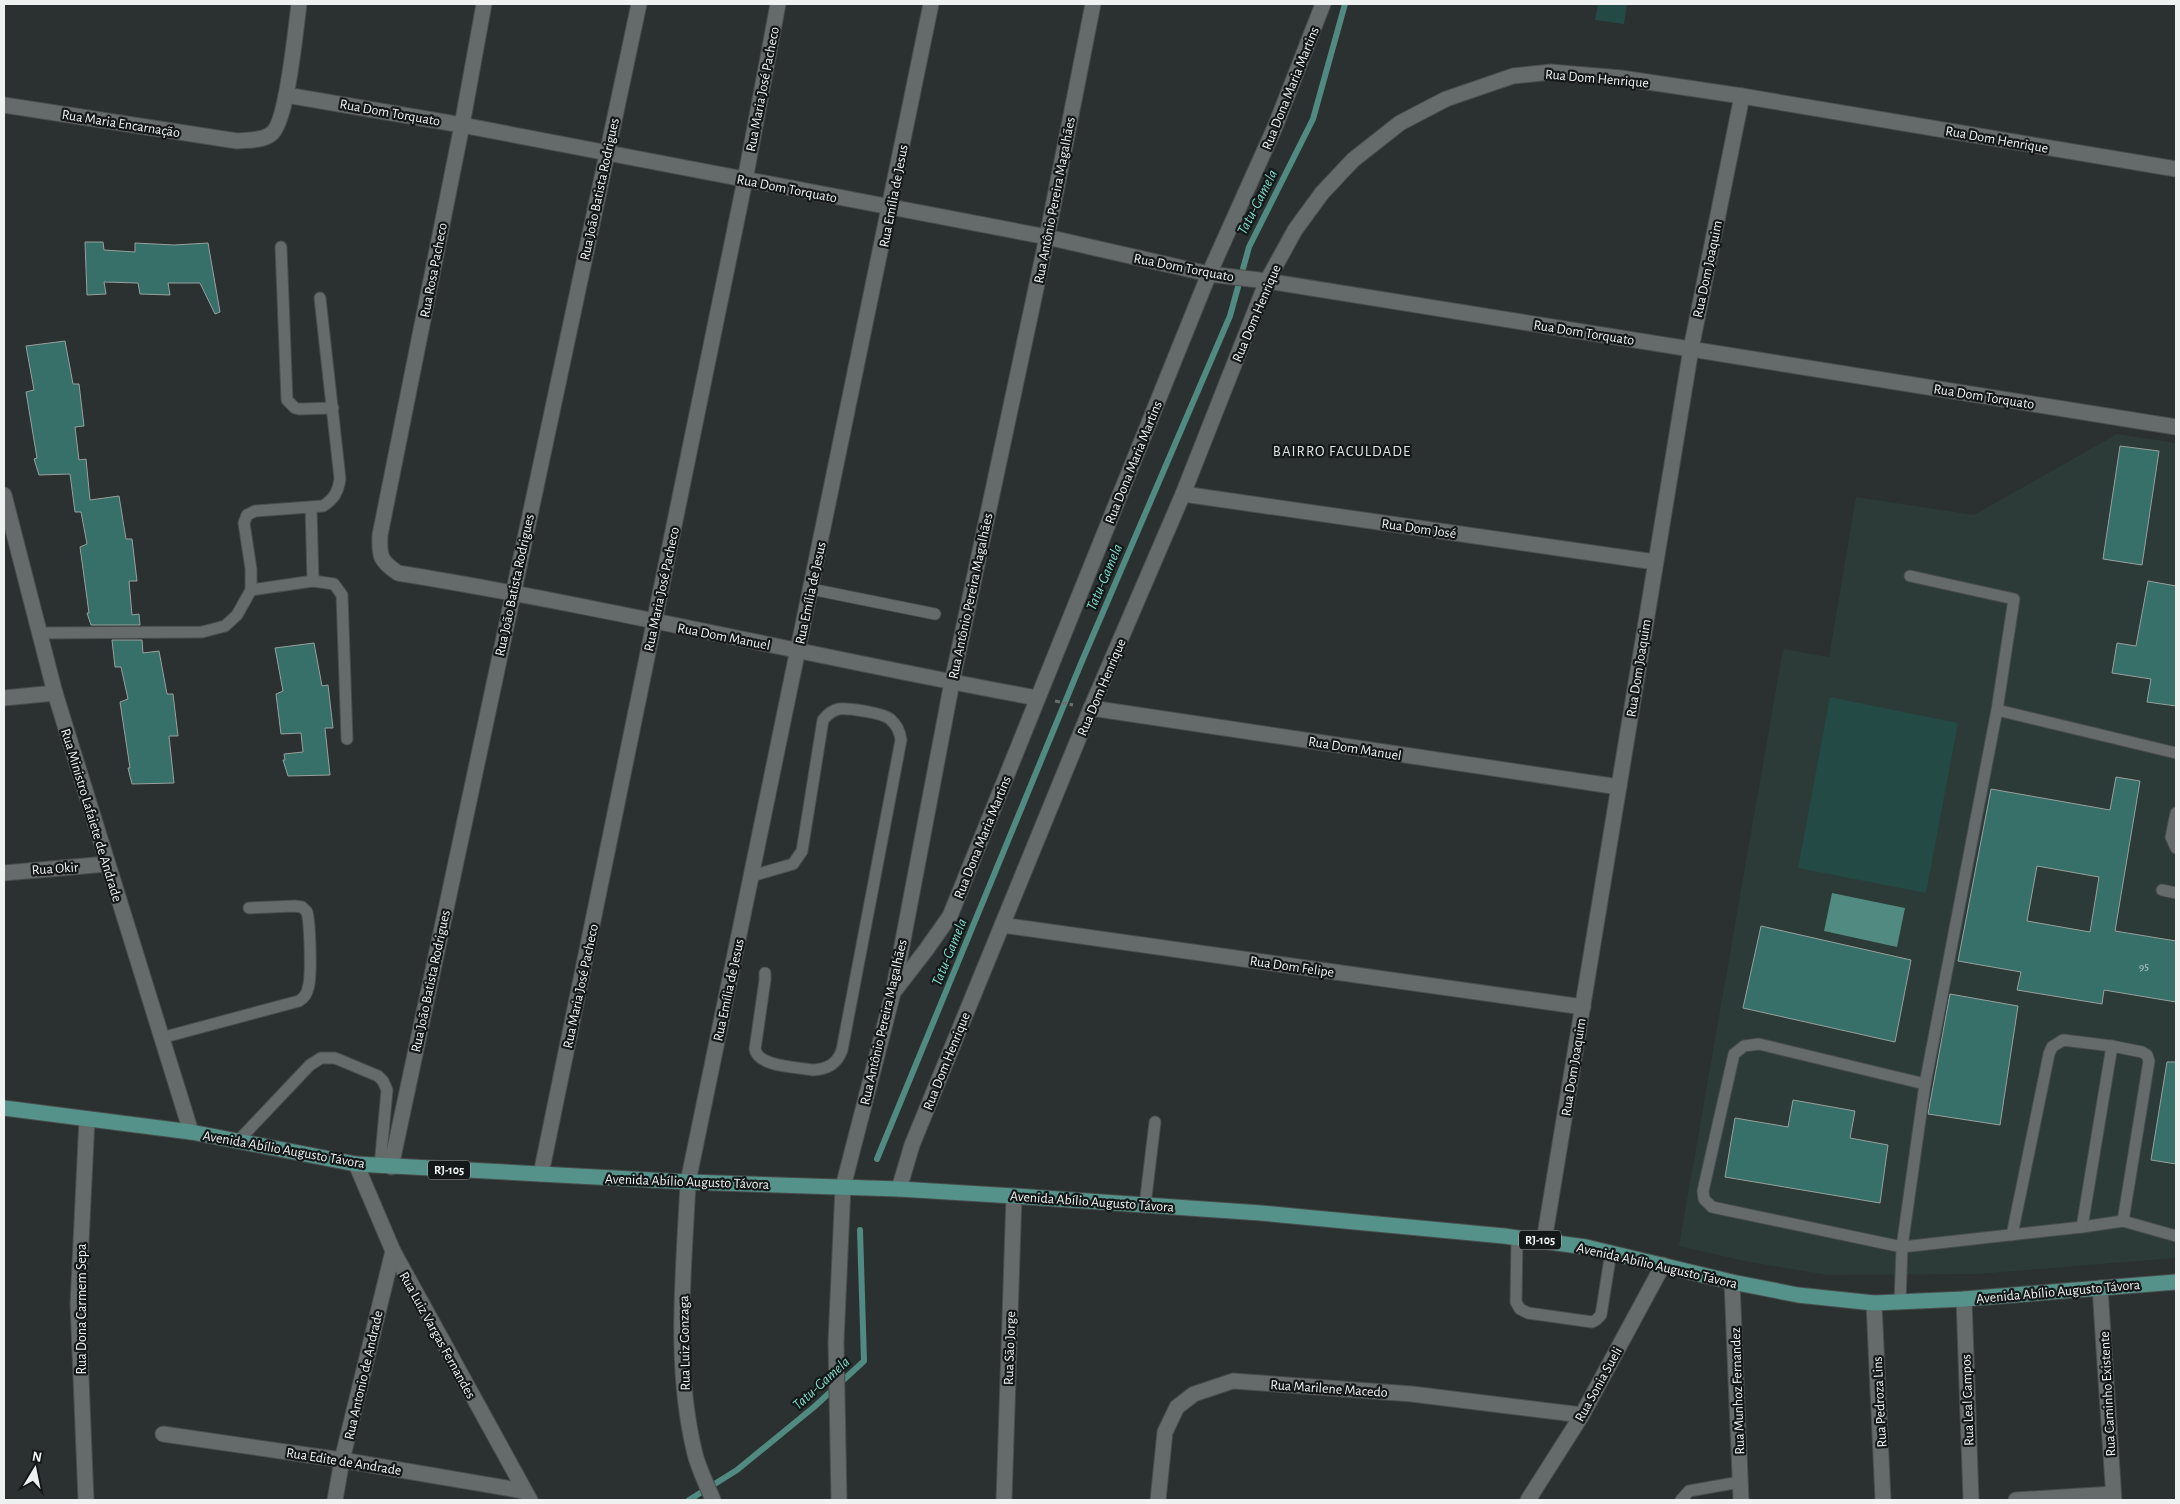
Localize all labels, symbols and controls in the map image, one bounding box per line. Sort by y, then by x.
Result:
street label: Rua Maria José Pacheco [744,25,782,153]
street label: Rua Dona Maria Martins [1260,25,1322,152]
street label: Rua Dom Henrique [1544,67,1649,91]
street label: Rua Dom Torquato [339,97,441,129]
street label: Rua Maria Encarnação [61,108,181,140]
street label: Rua Antônio Pereira Magalhães [1032,116,1078,285]
street label: Rua João Batista Rodrigues [578,117,622,262]
street label: Rua Dom Henrique [1944,124,2049,156]
street label: Rua Emília de Jesus [877,144,911,249]
water label: Tatu-Gamela [1235,167,1280,237]
street label: Rua Dom Torquato [736,172,838,206]
street label: Rua Dom Joaquim [1691,219,1725,319]
street label: Rua Rosa Pacheco [418,221,450,319]
street label: Rua Dom Torquato [1133,251,1235,285]
street label: Rua Dom Henrique [1230,263,1284,364]
street label: Rua Dom Torquato [1532,318,1635,348]
street label: Rua Dom Torquato [1932,382,2035,412]
street label: Rua Dona Maria Martins [1103,399,1165,526]
district label: BAIRRO FACULDADE [1273,444,1411,459]
street label: Rua Antônio Pereira Magalhães [947,512,995,680]
street label: Rua João Batista Rodrigues [493,513,537,658]
street label: Rua Dom José [1381,517,1457,541]
street label: Rua Maria José Pacheco [642,526,682,653]
street label: Rua Emília de Jesus [793,541,829,646]
water label: Tatu-Gamela [1084,542,1125,613]
street label: Rua Dom Joaquim [1624,618,1654,718]
street label: Rua Dom Manuel [676,621,771,653]
street label: Rua Dom Henrique [1075,637,1129,738]
street label: Rua Ministro Lafaiete de Andrade [58,727,124,904]
street label: Rua Dom Manuel [1307,735,1402,763]
street label: Rua Dona Maria Martins [952,774,1014,901]
street label: Rua Okir [31,860,79,878]
street label: Rua João Batista Rodrigues [409,909,453,1054]
water label: Tatu-Gamela [929,917,970,988]
street label: Rua Maria José Pacheco [561,923,601,1050]
street label: Rua Emília de Jesus [711,938,747,1043]
street label: Rua Antônio Pereira Magalhães [858,938,910,1106]
street label: Rua Dom Felipe [1249,954,1335,980]
house number: 95 [2139,961,2149,972]
street label: Rua Dom Henrique [921,1010,973,1112]
street label: Rua Dom Joaquim [1559,1017,1589,1117]
street label: Avenida Abílio Augusto Távora [202,1129,367,1171]
road number: RJ-105 [428,1160,470,1180]
street label: Avenida Abílio Augusto Távora [605,1172,770,1192]
street label: Avenida Abílio Augusto Távora [1009,1189,1175,1215]
road number: RJ-105 [1519,1230,1561,1250]
street label: Avenida Abílio Augusto Távora [1575,1241,1739,1291]
street label: Rua Dona Carmem Sepa [75,1243,89,1374]
street label: Rua Luiz Vargas Fernandes [396,1270,478,1401]
street label: Avenida Abílio Augusto Távora [1976,1278,2141,1306]
street label: Rua Luiz Gonzaga [677,1295,693,1391]
street label: Rua Antonio de Andrade [342,1309,386,1441]
street label: Rua Sāo Jorge [1002,1311,1018,1385]
street label: Rua Munhoz Fernandez [1729,1327,1747,1455]
street label: Rua Caminho Existente [2098,1331,2118,1457]
street label: Rua Sonia Sueli [1573,1345,1625,1424]
water label: Tatu-Gamela [790,1354,853,1413]
street label: Rua Leal Campos [1959,1354,1977,1446]
street label: Rua Pedroza Lins [1871,1356,1889,1448]
street label: Rua Marilene Macedo [1270,1378,1388,1400]
north arrow [10,1444,60,1494]
street label: Rua Edite de Andrade [285,1446,402,1478]
text: N [31,1449,43,1465]

